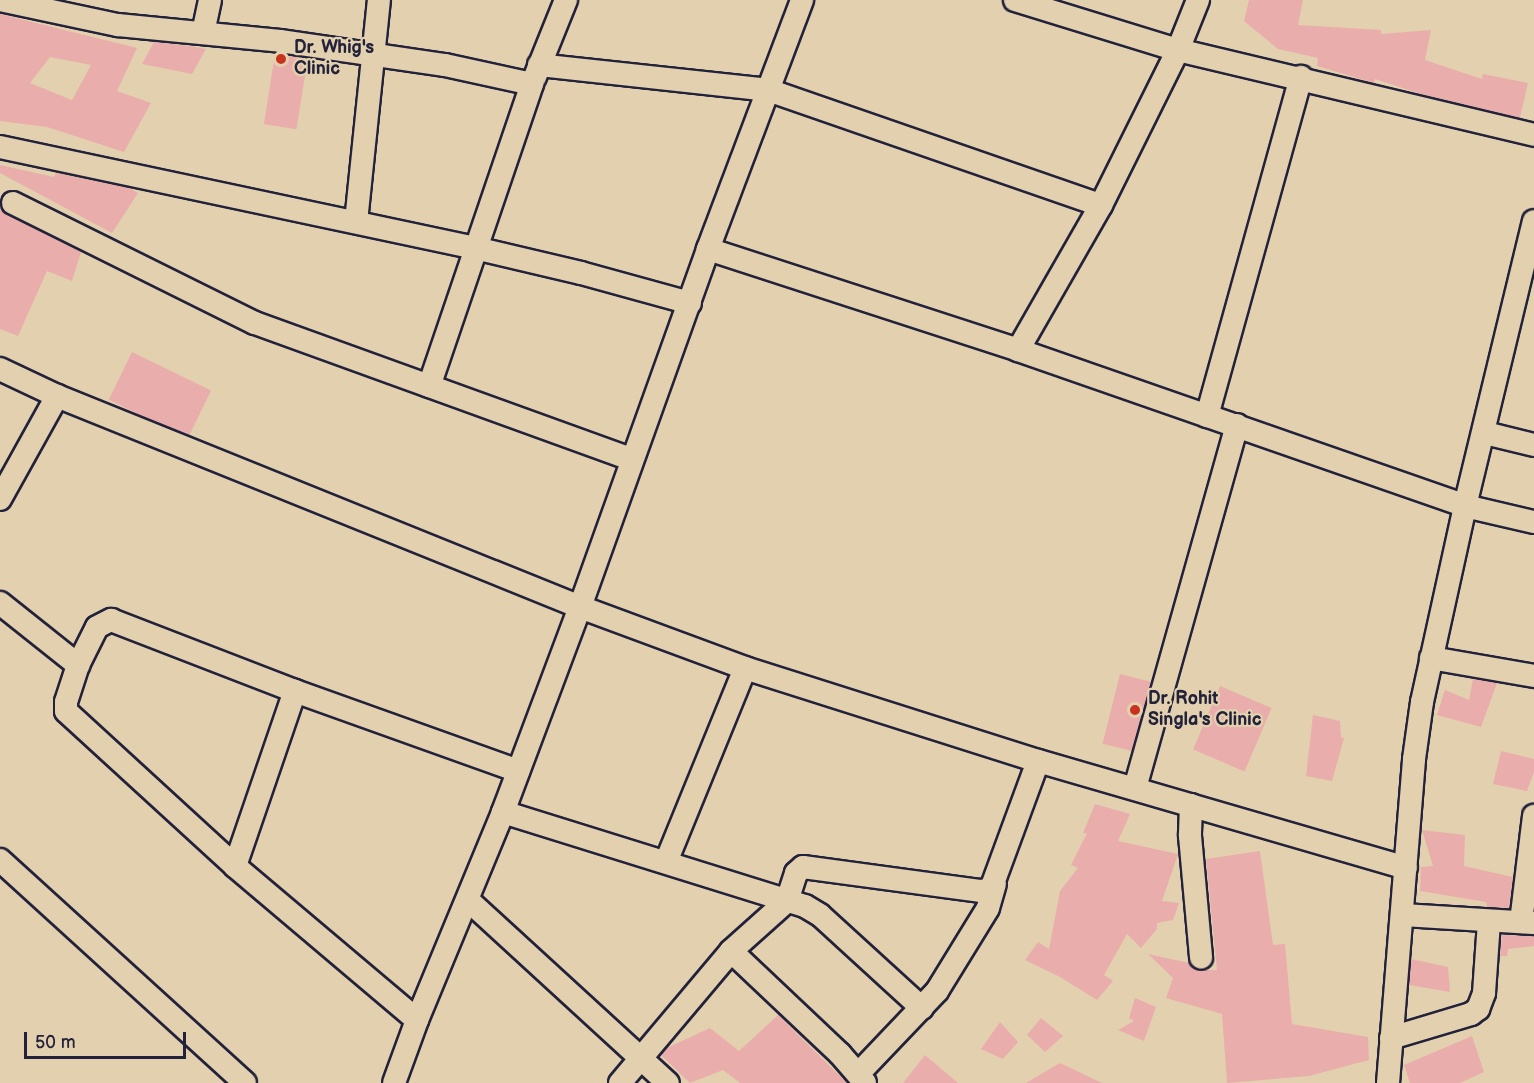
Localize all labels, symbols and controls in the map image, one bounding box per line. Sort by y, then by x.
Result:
place label: Dr. Whig's Clinic [294,38,374,80]
marker: Dr. Whig's Clinic [272,50,290,68]
place label: Dr. Rohit Singla's Clinic [1148,689,1261,732]
marker: Dr. Rohit Singla's Clinic [1126,701,1144,719]
scale bar [27,1020,189,1058]
text: 50 m [35,1032,76,1053]

